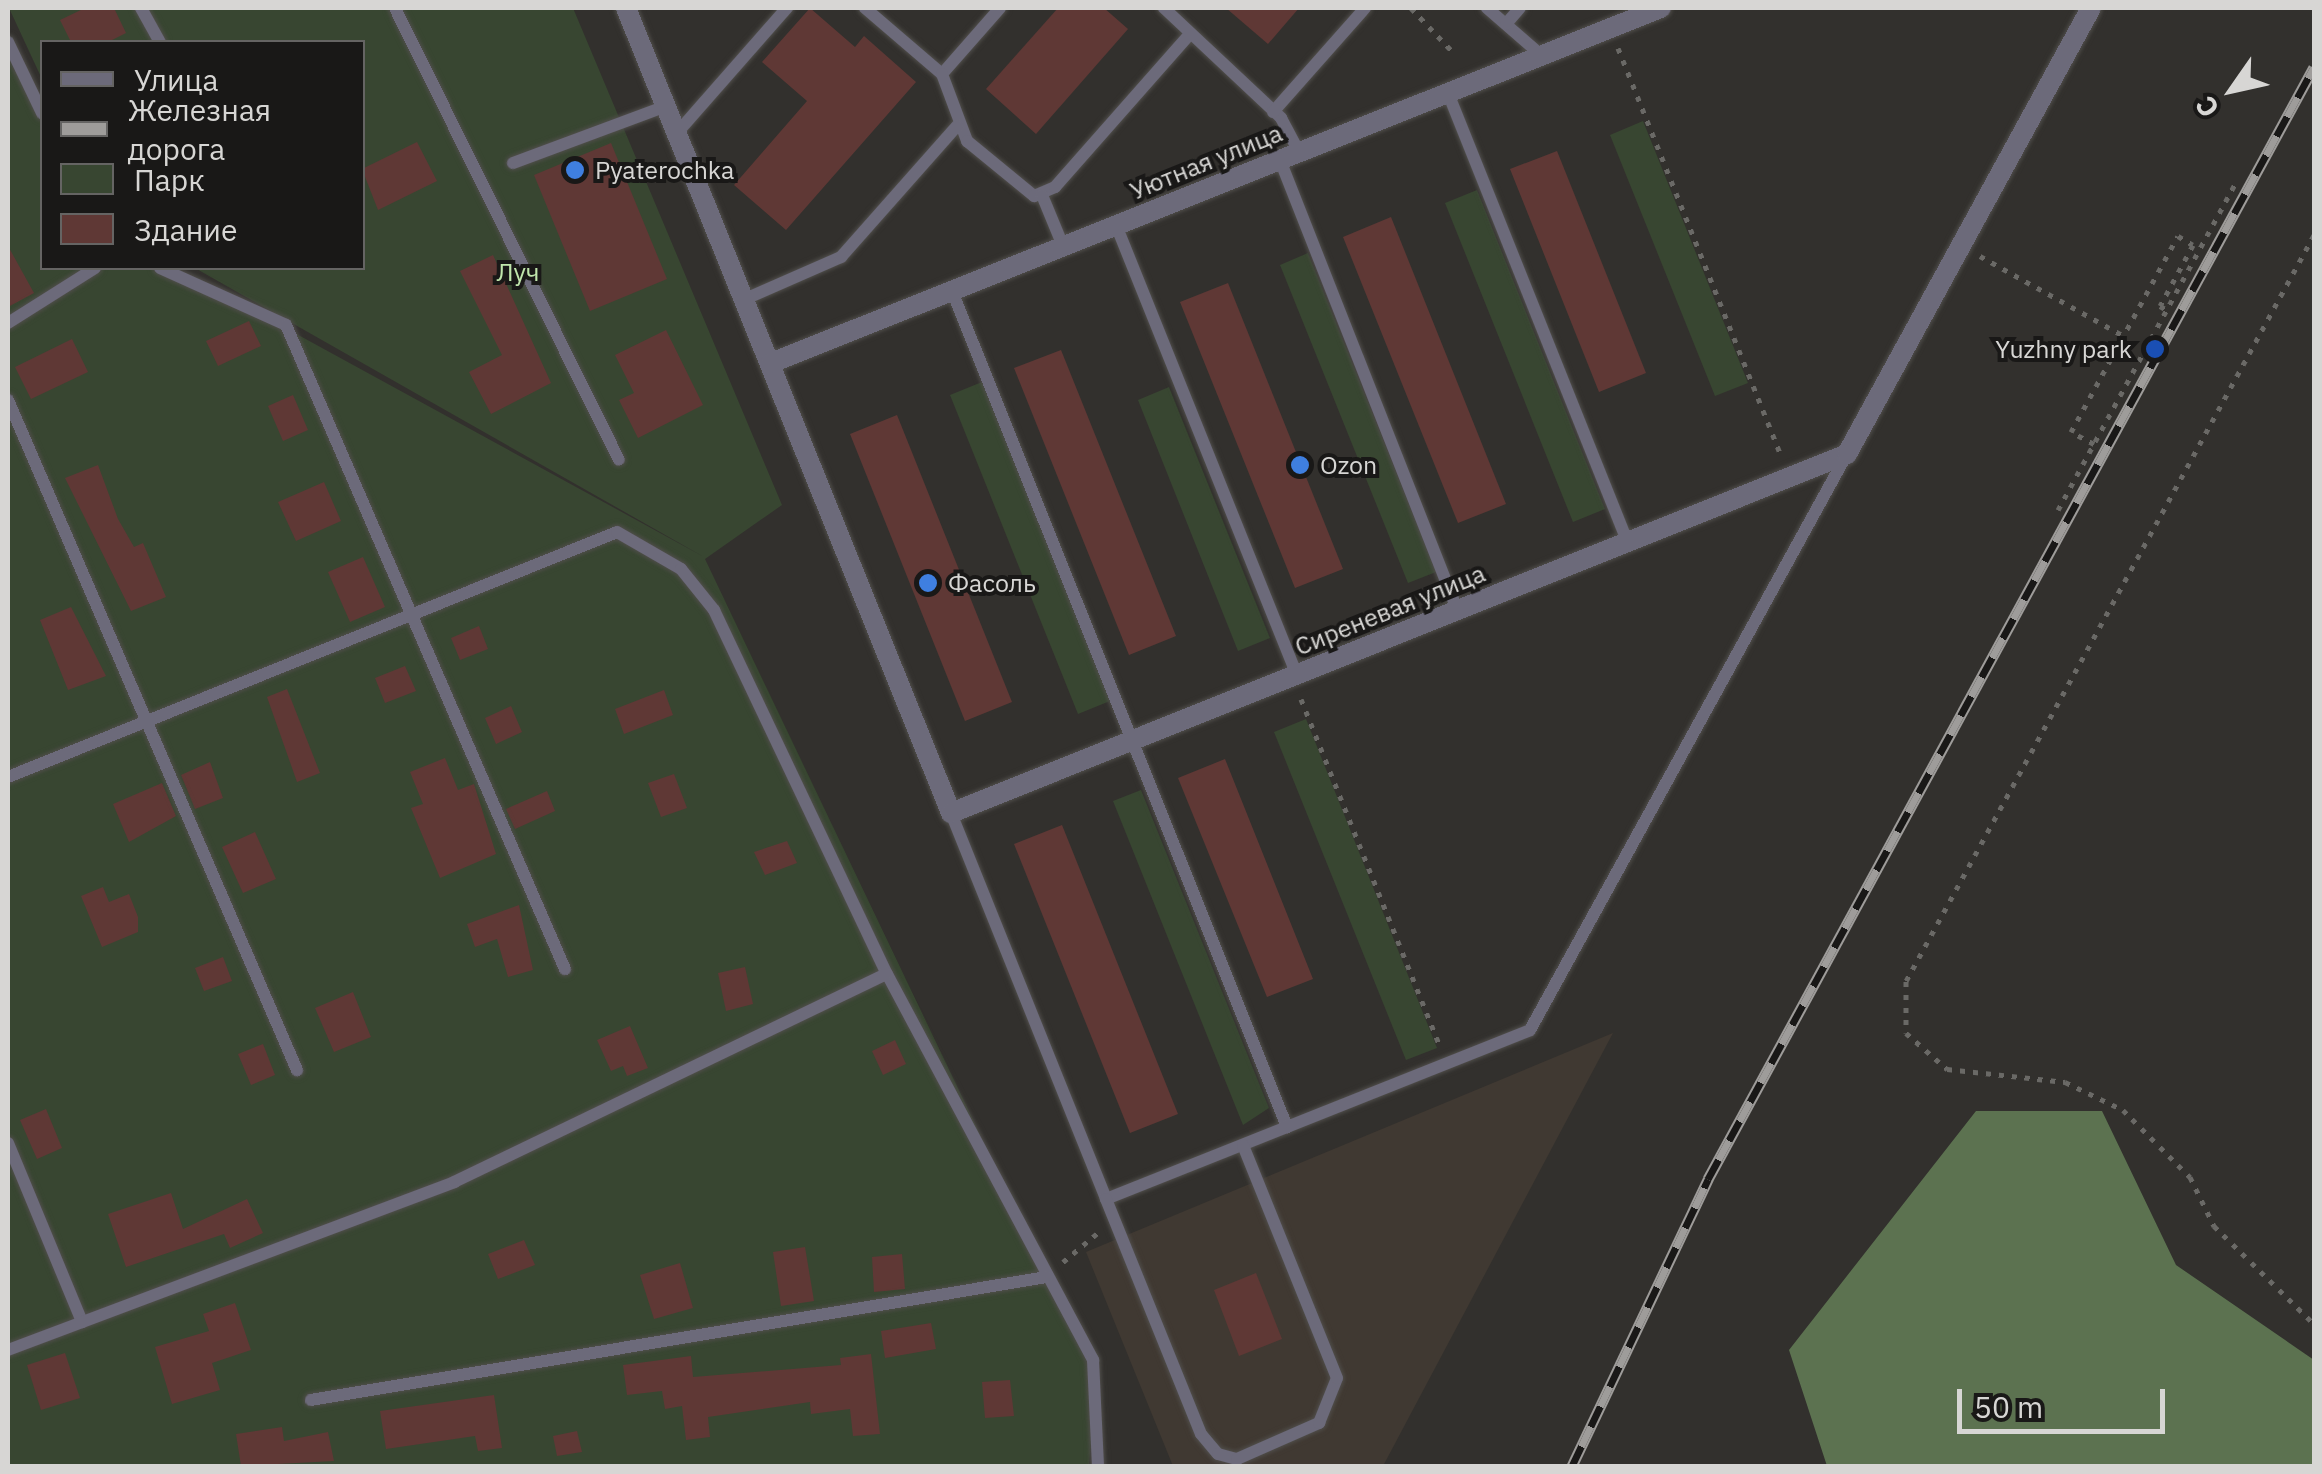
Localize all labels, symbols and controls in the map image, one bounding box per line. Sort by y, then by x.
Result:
legend [40,40,365,270]
north arrow [2182,40,2282,140]
text: Улица [134,60,219,99]
text: С [2186,89,2227,125]
text: Железная дорога [128,90,271,168]
street label: Уютная улица [1125,118,1287,206]
place label: Pyaterochka [595,155,734,185]
marker: Pyaterochka [564,159,586,181]
text: Парк [134,160,205,199]
text: Здание [134,210,237,249]
park label: Луч [496,257,540,287]
place label: Yuzhny park [1995,334,2132,364]
marker: Yuzhny park [2142,336,2168,362]
place label: Ozon [1320,450,1377,480]
marker: Ozon [1289,454,1311,476]
street label: Сиреневая улица [1290,558,1490,662]
place label: Фасоль [948,568,1036,598]
marker: Фасоль [917,572,939,594]
scale bar [1962,1369,2170,1431]
text: 50 m [1974,1387,2043,1426]

